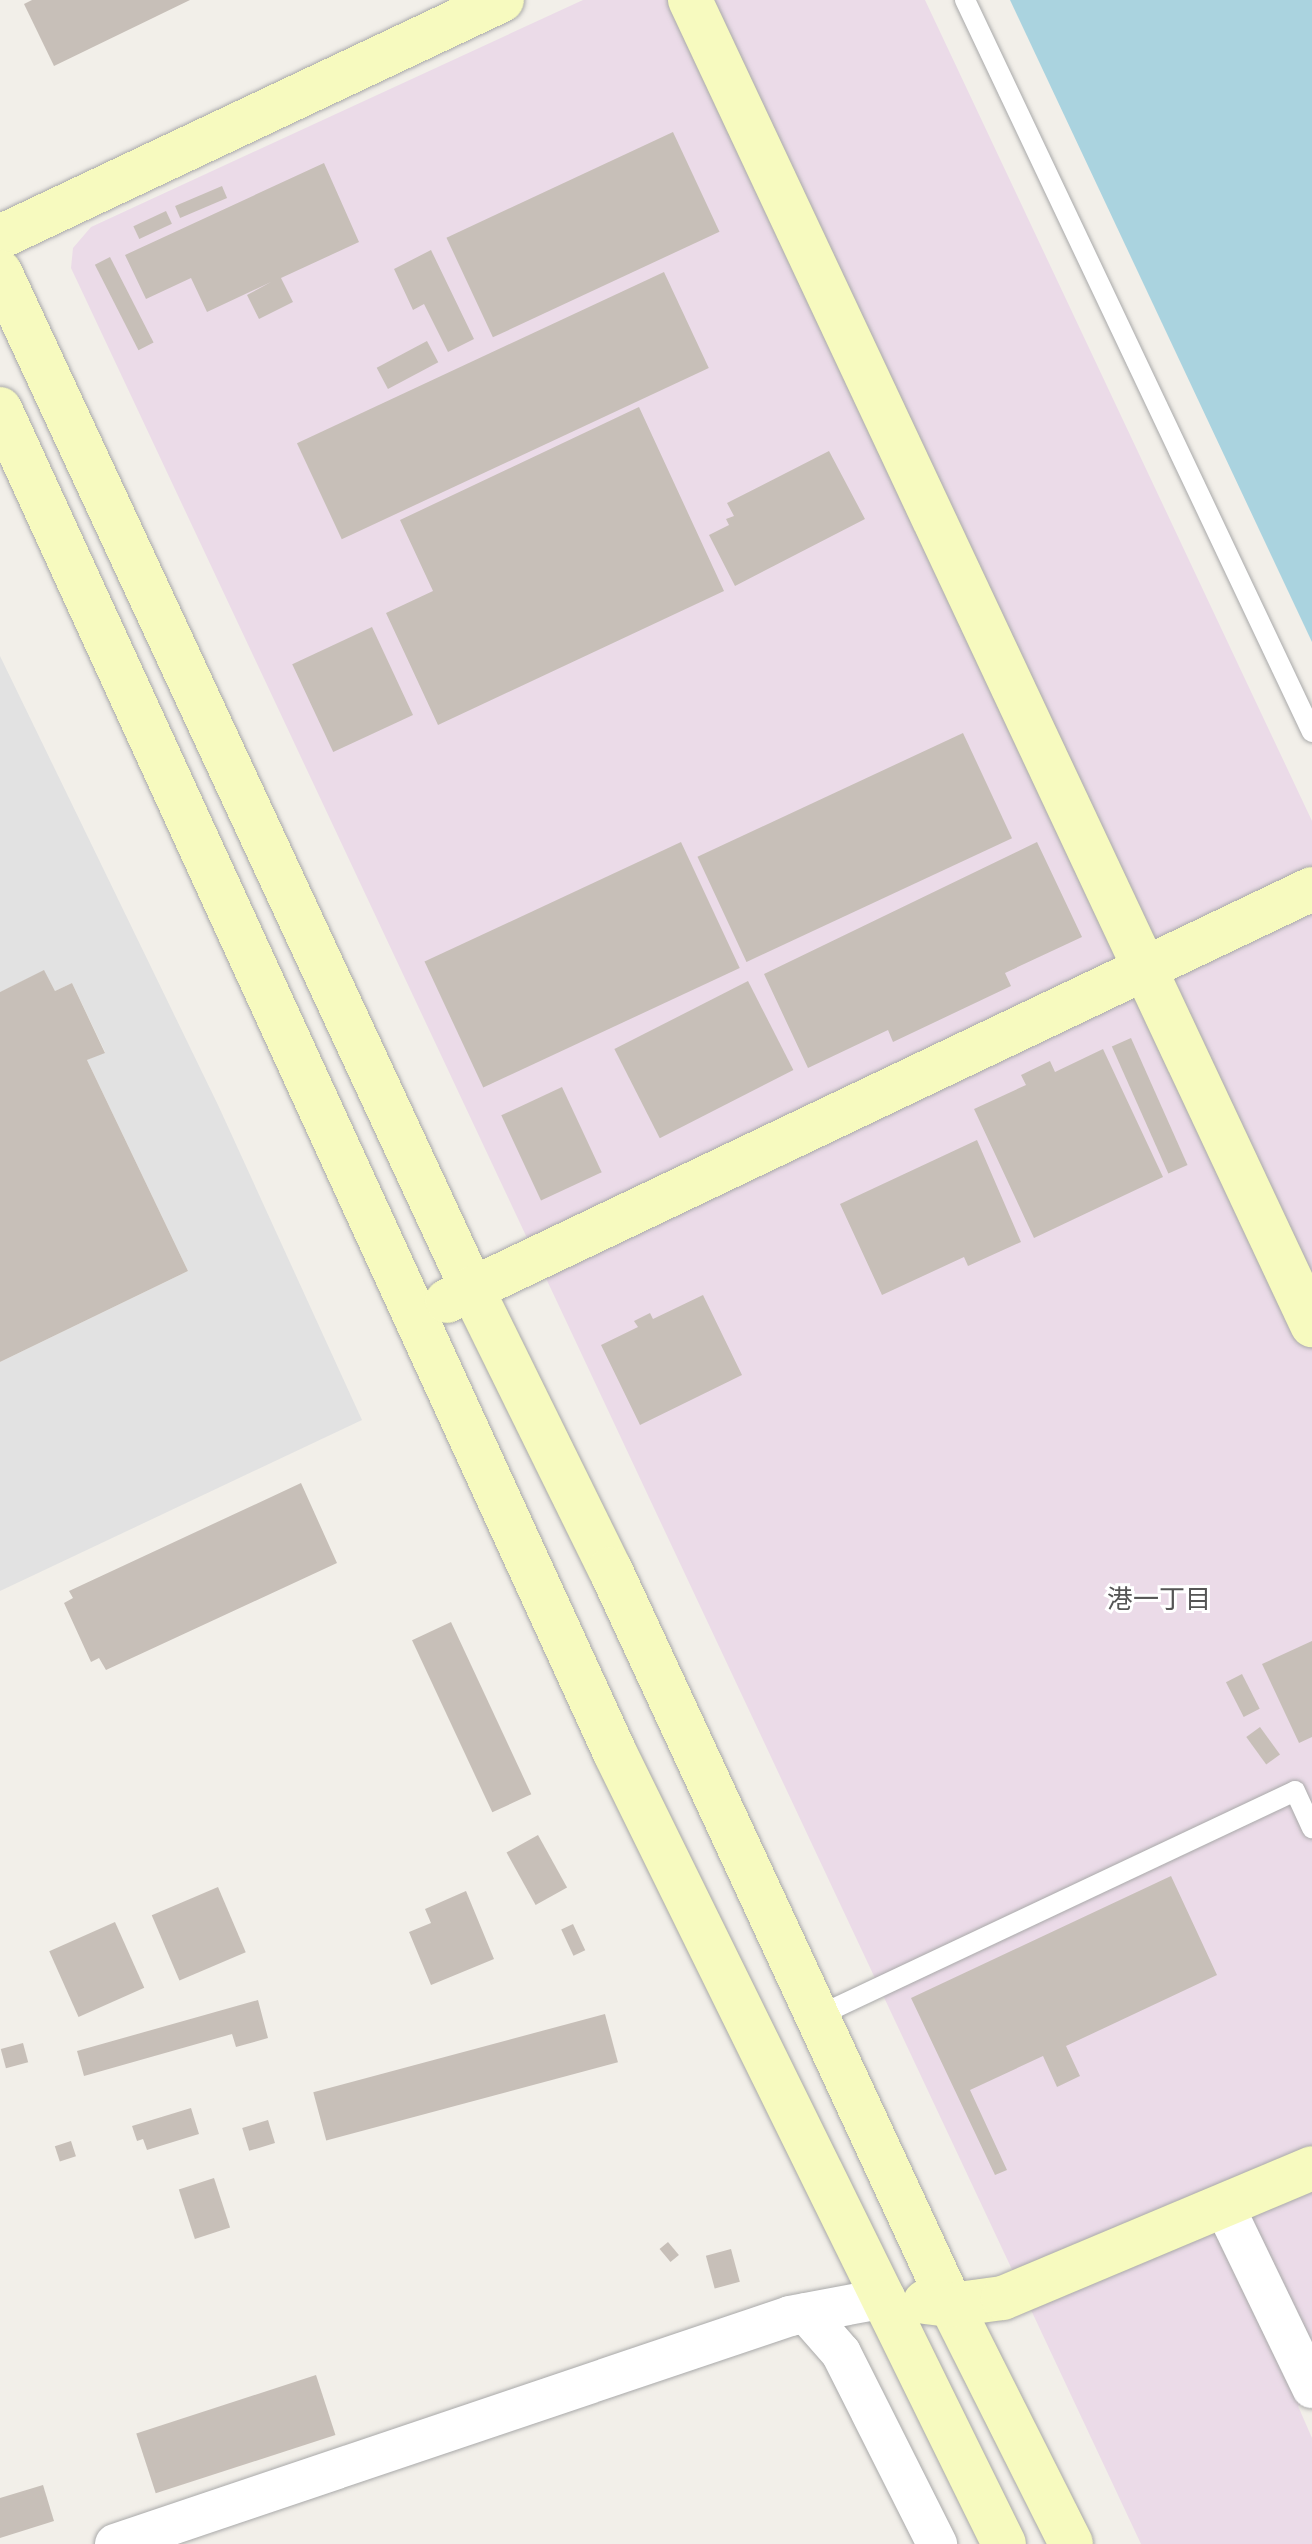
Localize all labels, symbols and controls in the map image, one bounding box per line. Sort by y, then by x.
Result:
district label: 港一丁目 [1107,1583,1211,1615]

